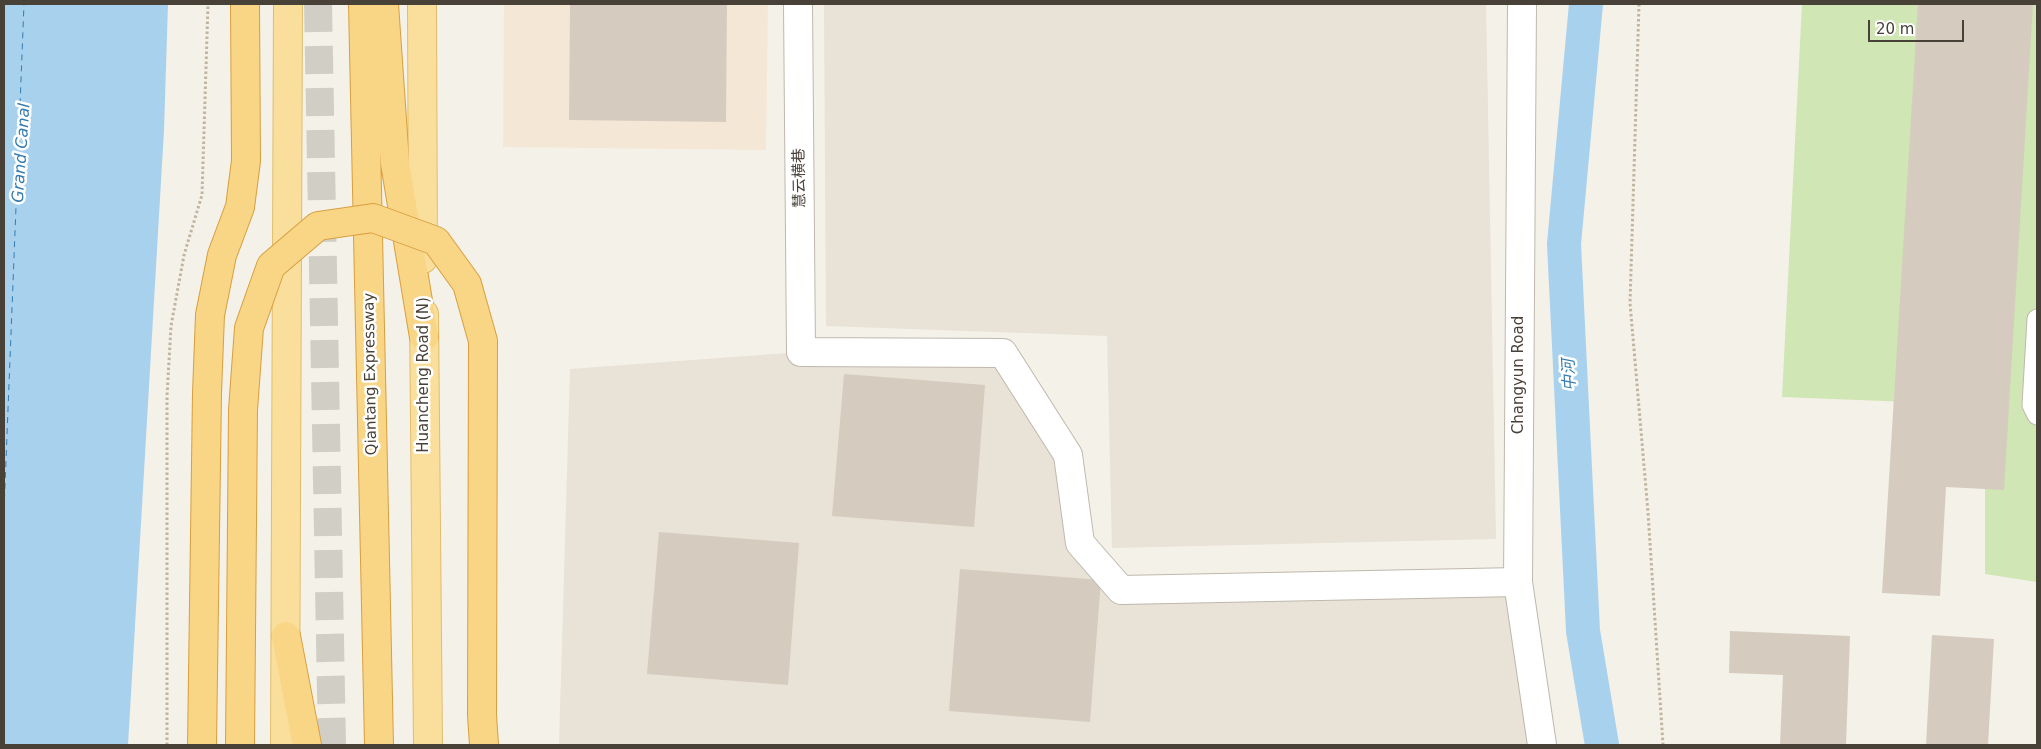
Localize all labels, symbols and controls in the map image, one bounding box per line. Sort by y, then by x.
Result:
scale bar [1871,10,1967,42]
text: 20 m [1876,20,1914,38]
water label: Grand Canal [9,103,35,203]
street label: 慧云横巷 [790,148,810,208]
street label: Qiantang Expressway [361,293,381,455]
street label: Huancheng Road (N) [415,297,433,453]
street label: Changyun Road [1510,316,1528,434]
water label: 中河 [1560,359,1580,391]

